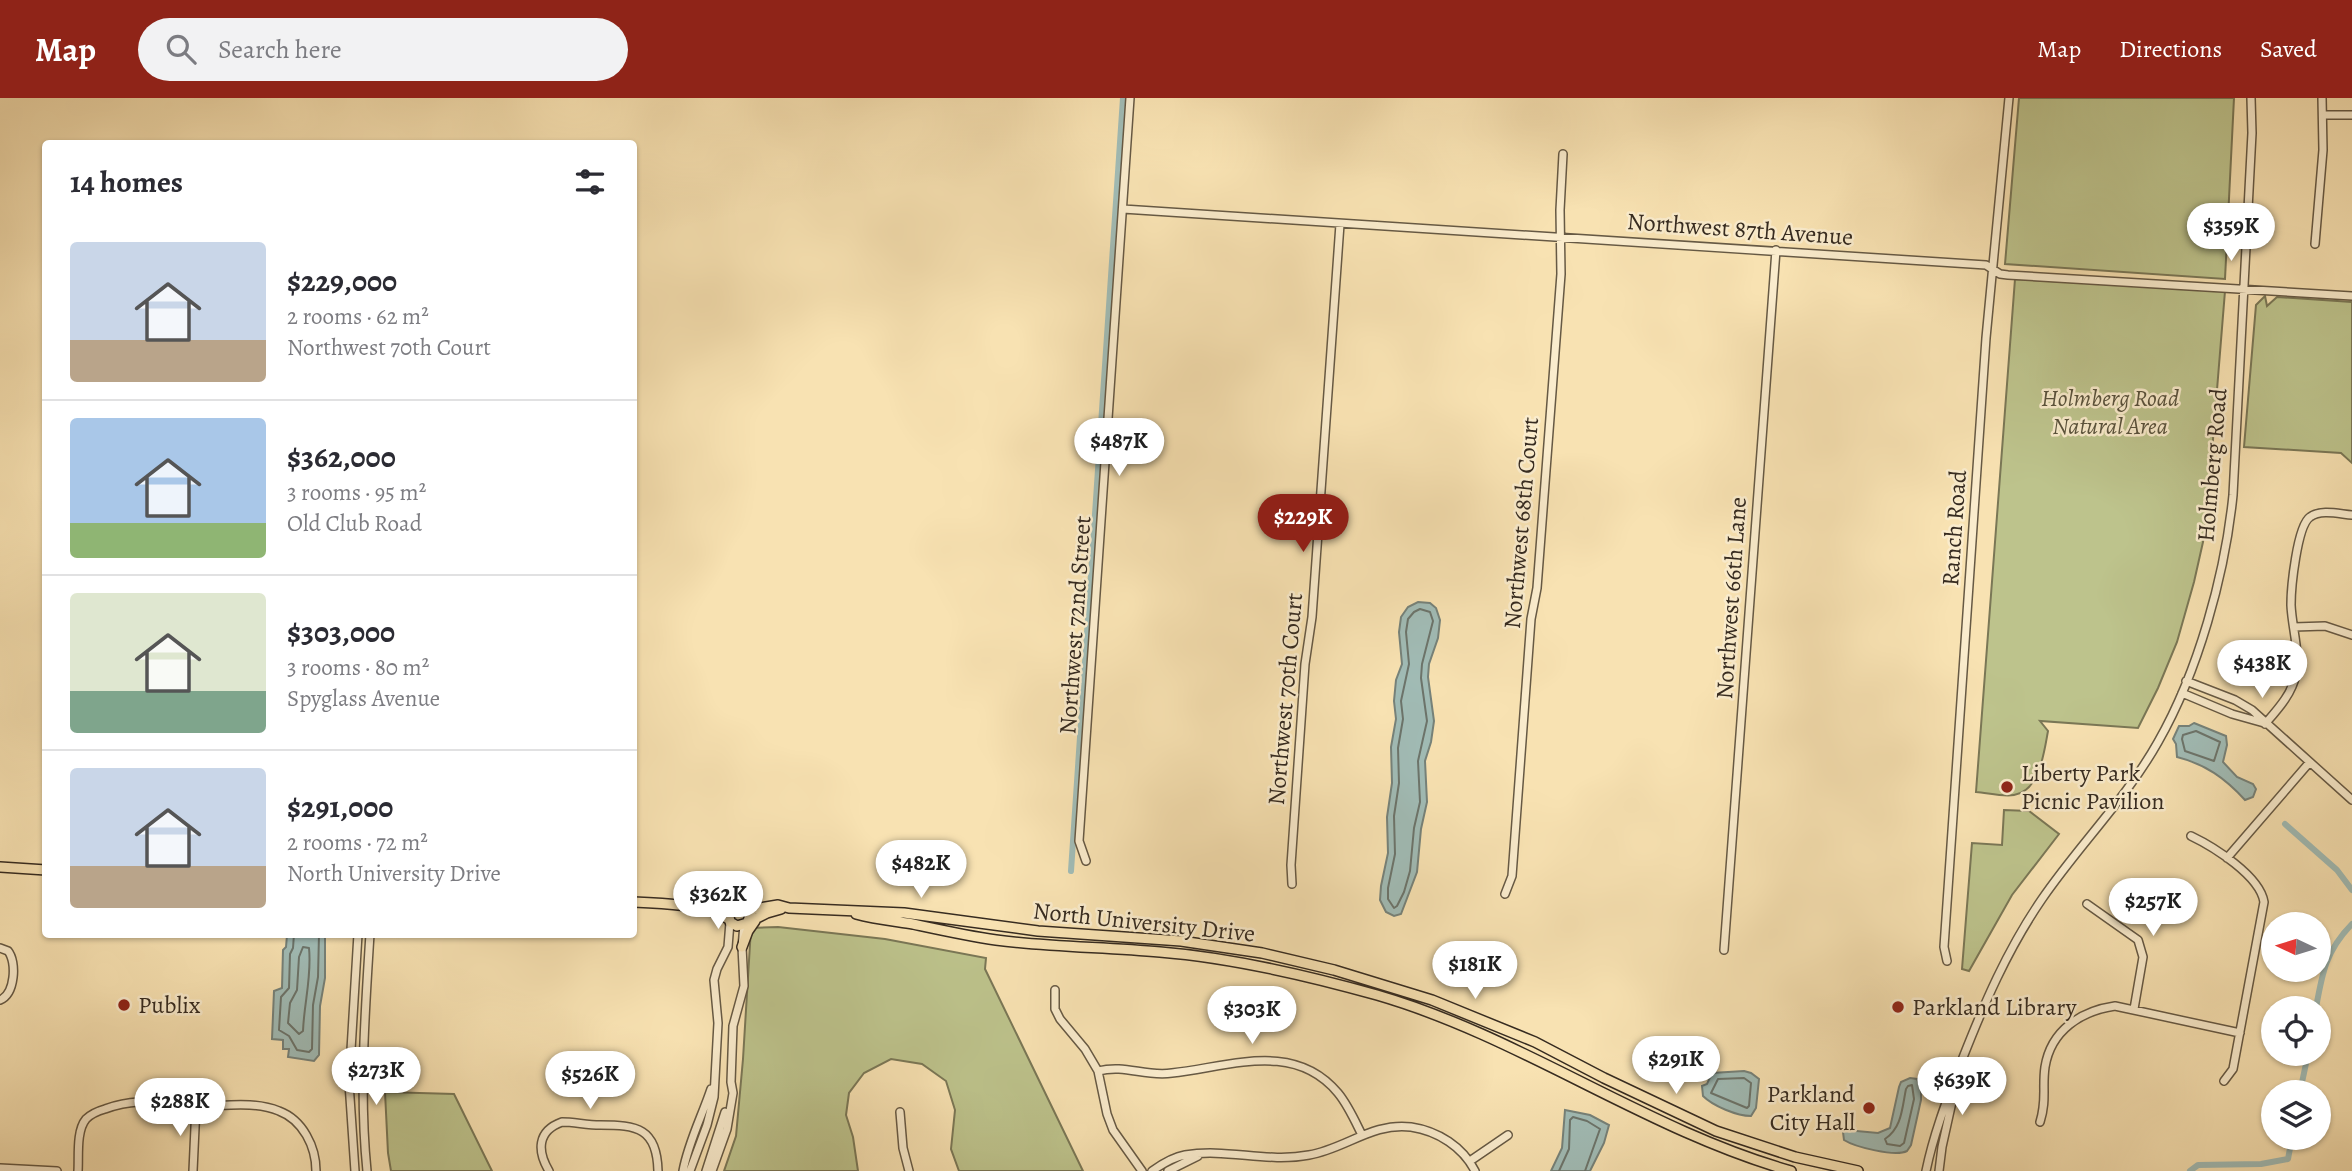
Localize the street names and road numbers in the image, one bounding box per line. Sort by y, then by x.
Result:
street label: Northwest 87th Avenue [1626,205,1854,253]
street label: Holmberg Road [2189,387,2235,543]
street label: Northwest 68th Court [1496,416,1546,630]
street label: Ranch Road [1934,469,1974,587]
street label: Northwest 66th Lane [1708,496,1754,700]
street label: Northwest 72nd Street [1051,515,1099,735]
street label: Northwest 70th Court [1260,592,1310,806]
street label: North University Drive [1031,894,1257,950]

